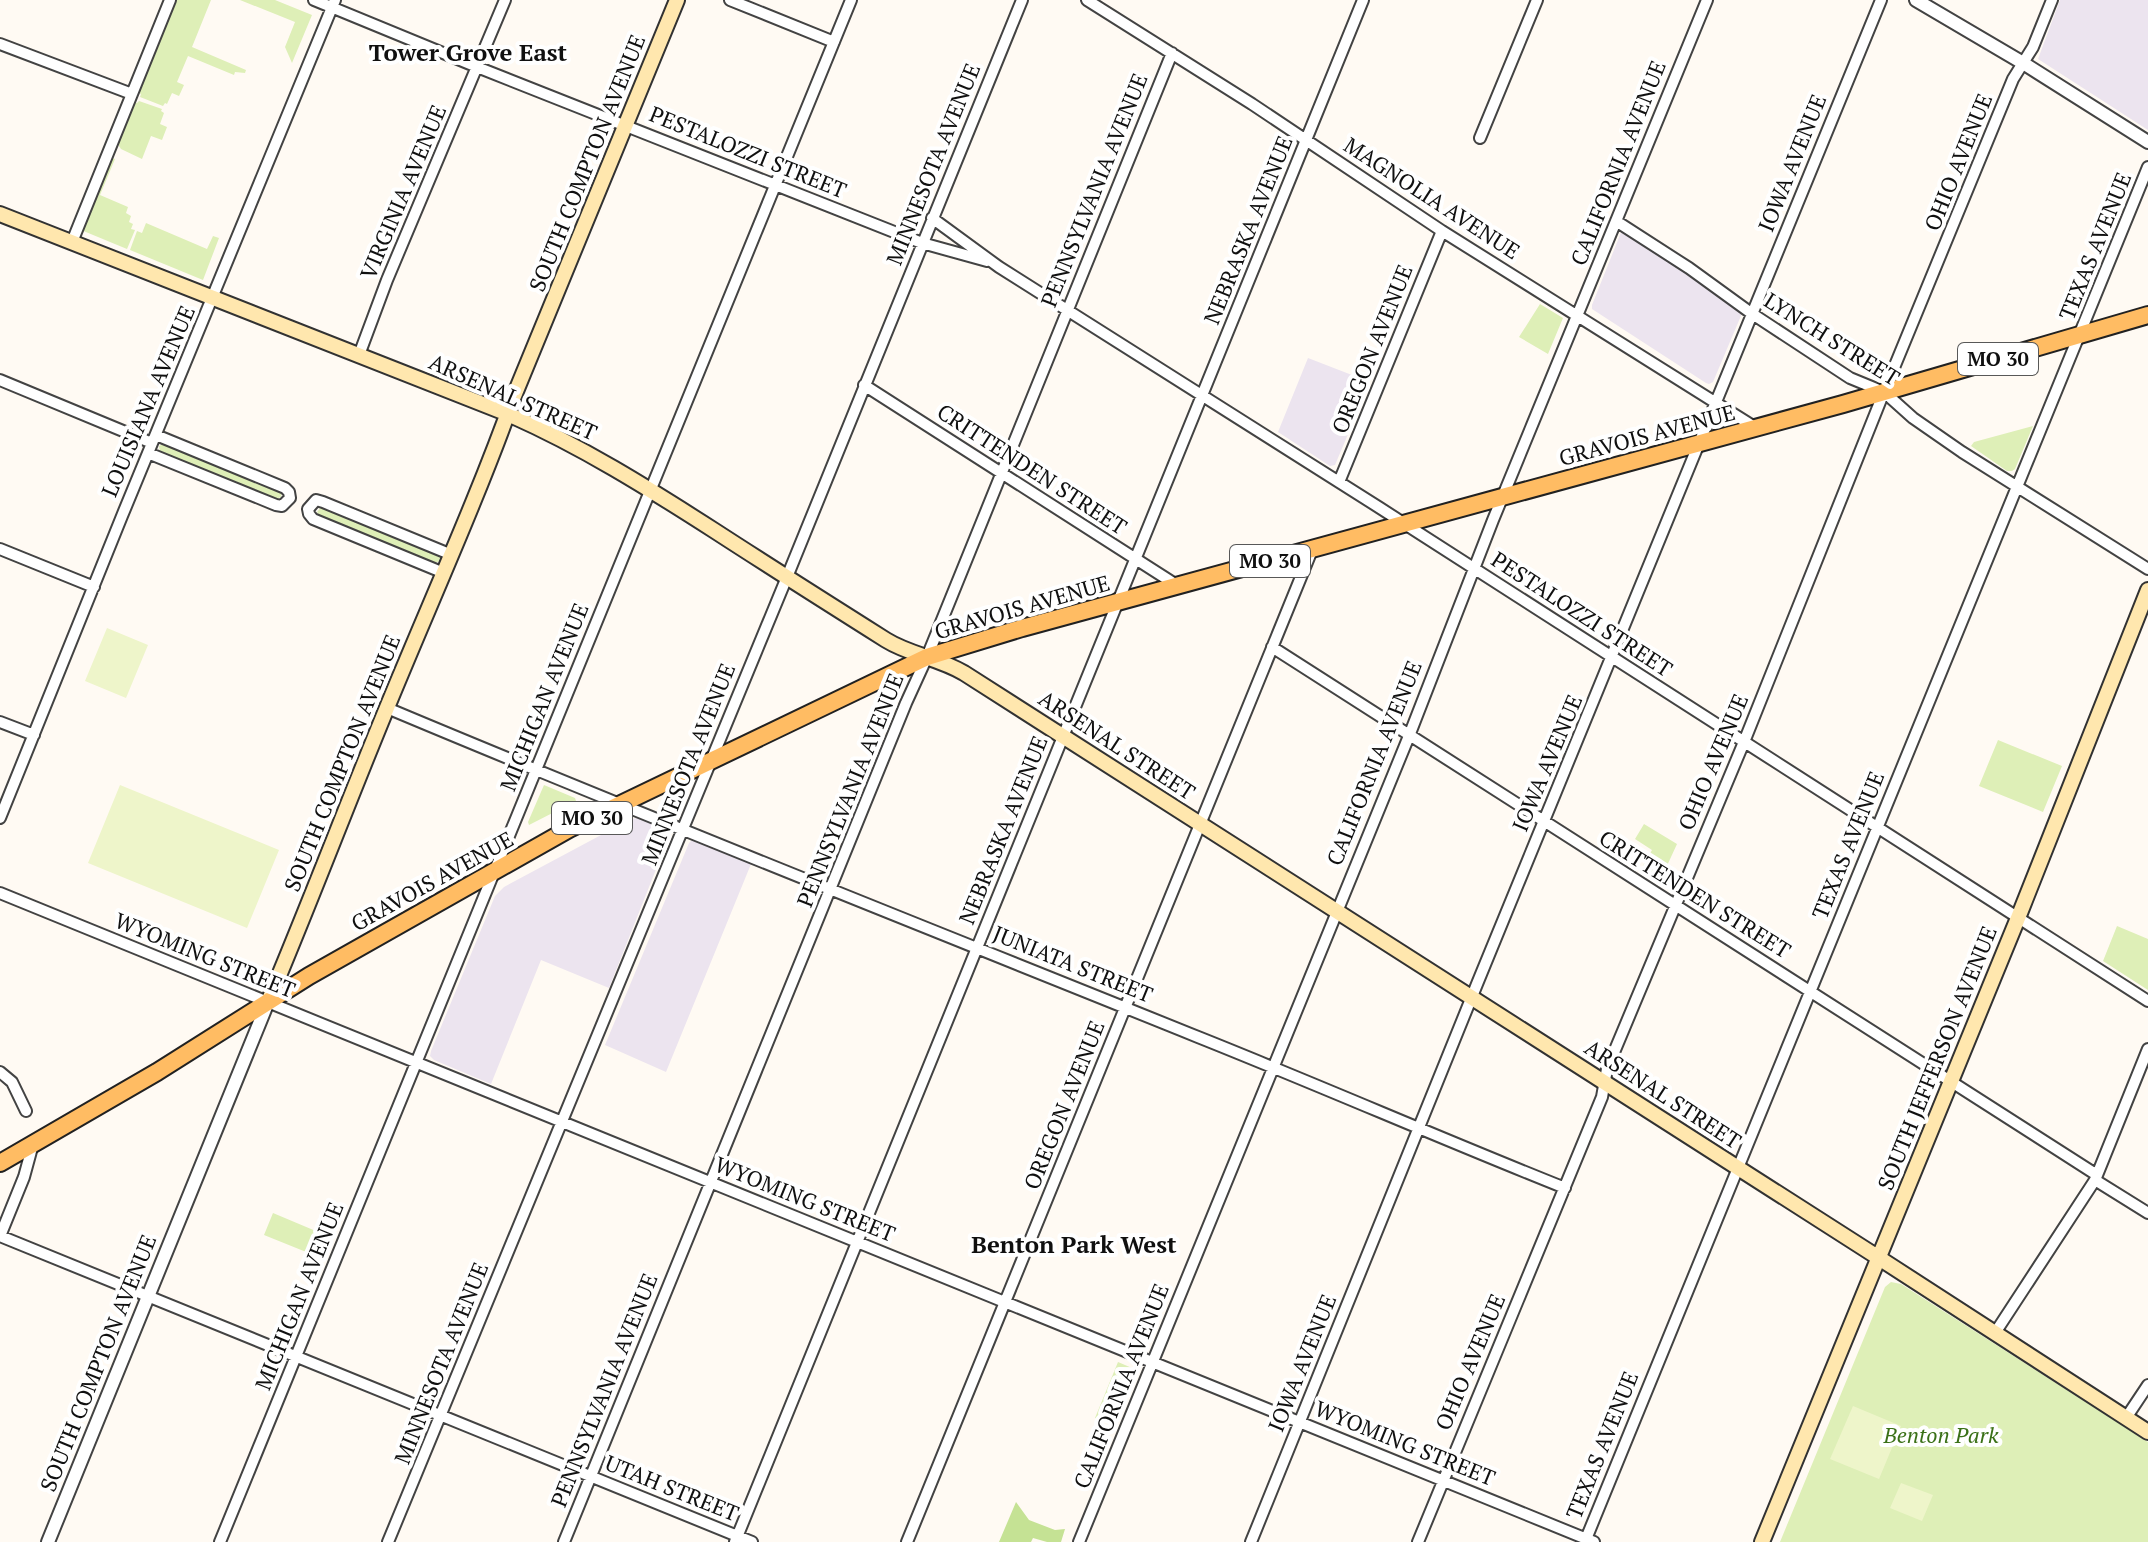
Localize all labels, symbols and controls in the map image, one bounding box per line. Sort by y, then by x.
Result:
street label: SOUTH COMPTON AVENUE [522,30,651,296]
district label: Tower Grove East [369,36,568,68]
street label: CALIFORNIA AVENUE [1563,56,1672,270]
street label: MINNESOTA AVENUE [879,59,986,269]
street label: PENNSYLVANIA AVENUE [1033,69,1154,311]
street label: OHIO AVENUE [1917,89,1998,235]
street label: IOWA AVENUE [1751,90,1832,236]
street label: PESTALOZZI STREET [645,99,851,204]
street label: VIRGINIA AVENUE [353,100,452,283]
street label: MAGNOLIA AVENUE [1339,130,1526,265]
street label: NEBRASKA AVENUE [1196,131,1299,328]
street label: TEXAS AVENUE [2052,168,2137,324]
street label: OREGON AVENUE [1324,260,1419,438]
street label: LYNCH STREET [1759,285,1906,392]
street label: LOUISIANA AVENUE [94,301,201,501]
road number: MO 30 [1958,343,2038,375]
street label: ARSENAL STREET [425,347,602,447]
street label: CRITTENDEN STREET [932,396,1133,541]
street label: GRAVOIS AVENUE [1556,397,1738,472]
street label: PESTALOZZI STREET [1486,544,1679,683]
road number: MO 30 [1230,545,1310,577]
street label: GRAVOIS AVENUE [931,568,1113,645]
street label: MICHIGAN AVENUE [493,599,594,795]
street label: SOUTH COMPTON AVENUE [277,630,406,896]
street label: CALIFORNIA AVENUE [1319,656,1428,870]
street label: MINNESOTA AVENUE [634,659,741,869]
street label: PENNSYLVANIA AVENUE [789,669,910,911]
street label: ARSENAL STREET [1034,683,1201,806]
street label: OHIO AVENUE [1671,689,1754,834]
street label: IOWA AVENUE [1505,690,1588,836]
street label: NEBRASKA AVENUE [951,731,1054,928]
street label: TEXAS AVENUE [1805,767,1890,923]
road number: MO 30 [552,802,632,834]
street label: CRITTENDEN STREET [1594,823,1797,965]
street label: GRAVOIS AVENUE [346,824,518,937]
street label: WYOMING STREET [111,905,300,1004]
street label: JUNIATA STREET [989,918,1158,1009]
street label: SOUTH JEFFERSON AVENUE [1870,922,2003,1194]
street label: OREGON AVENUE [1016,1016,1111,1194]
street label: ARSENAL STREET [1580,1032,1747,1155]
street label: WYOMING STREET [711,1149,900,1248]
street label: MICHIGAN AVENUE [248,1198,349,1394]
district label: Benton Park West [971,1228,1177,1260]
street label: SOUTH COMPTON AVENUE [33,1230,162,1496]
street label: MINNESOTA AVENUE [387,1258,494,1468]
street label: PENNSYLVANIA AVENUE [543,1269,664,1511]
street label: CALIFORNIA AVENUE [1066,1279,1175,1493]
street label: OHIO AVENUE [1428,1289,1511,1434]
street label: IOWA AVENUE [1261,1290,1342,1436]
street label: TEXAS AVENUE [1559,1367,1644,1523]
street label: WYOMING STREET [1311,1393,1500,1492]
park label: Benton Park [1883,1420,1999,1449]
street label: UTAH STREET [601,1448,744,1528]

